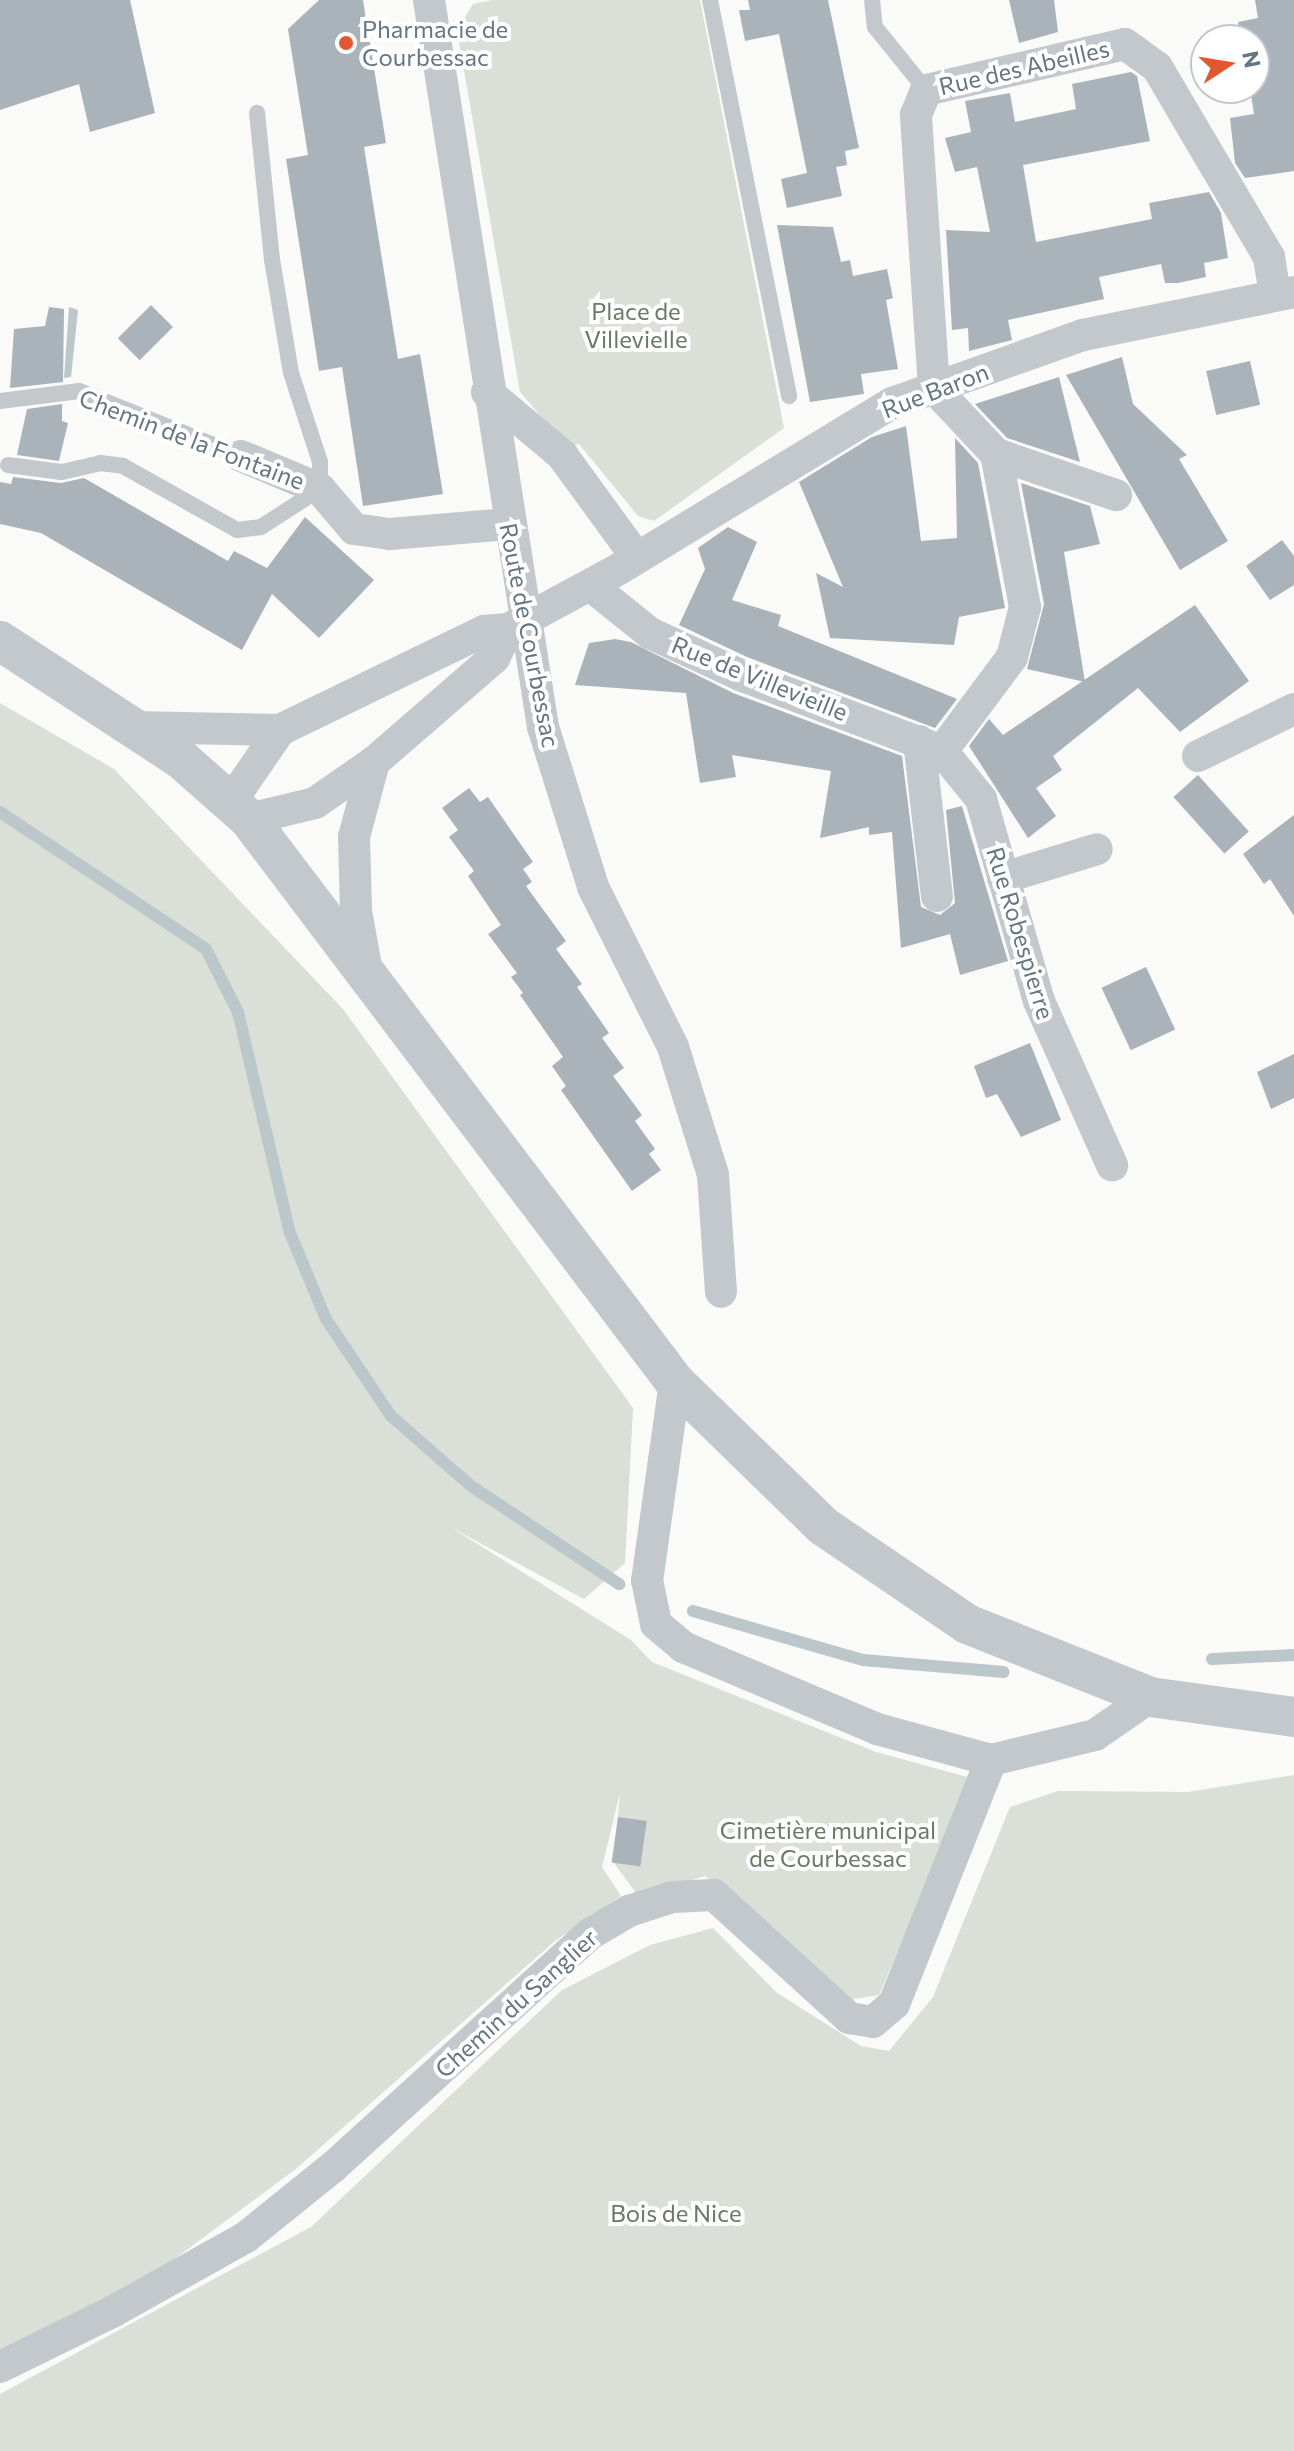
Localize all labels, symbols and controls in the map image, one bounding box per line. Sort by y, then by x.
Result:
place label: Pharmacie de Courbessac [362,15,508,71]
north arrow [1190,24,1270,104]
street label: Rue des Abeilles [936,33,1112,101]
marker: Pharmacie de Courbessac [337,34,355,52]
text: N [1237,48,1267,70]
park label: Place de Villevielle [584,297,688,353]
street label: Rue Baron [878,357,992,423]
street label: Chemin de la Fontaine [75,383,309,495]
street label: Route de Courbessac [494,520,566,750]
street label: Rue de Villevieille [668,630,852,726]
street label: Rue Robespierre [981,843,1061,1023]
park label: Cimetière municipal de Courbessac [720,1816,936,1872]
street label: Chemin du Sanglier [429,1923,603,2083]
park label: Bois de Nice [610,2199,742,2227]

